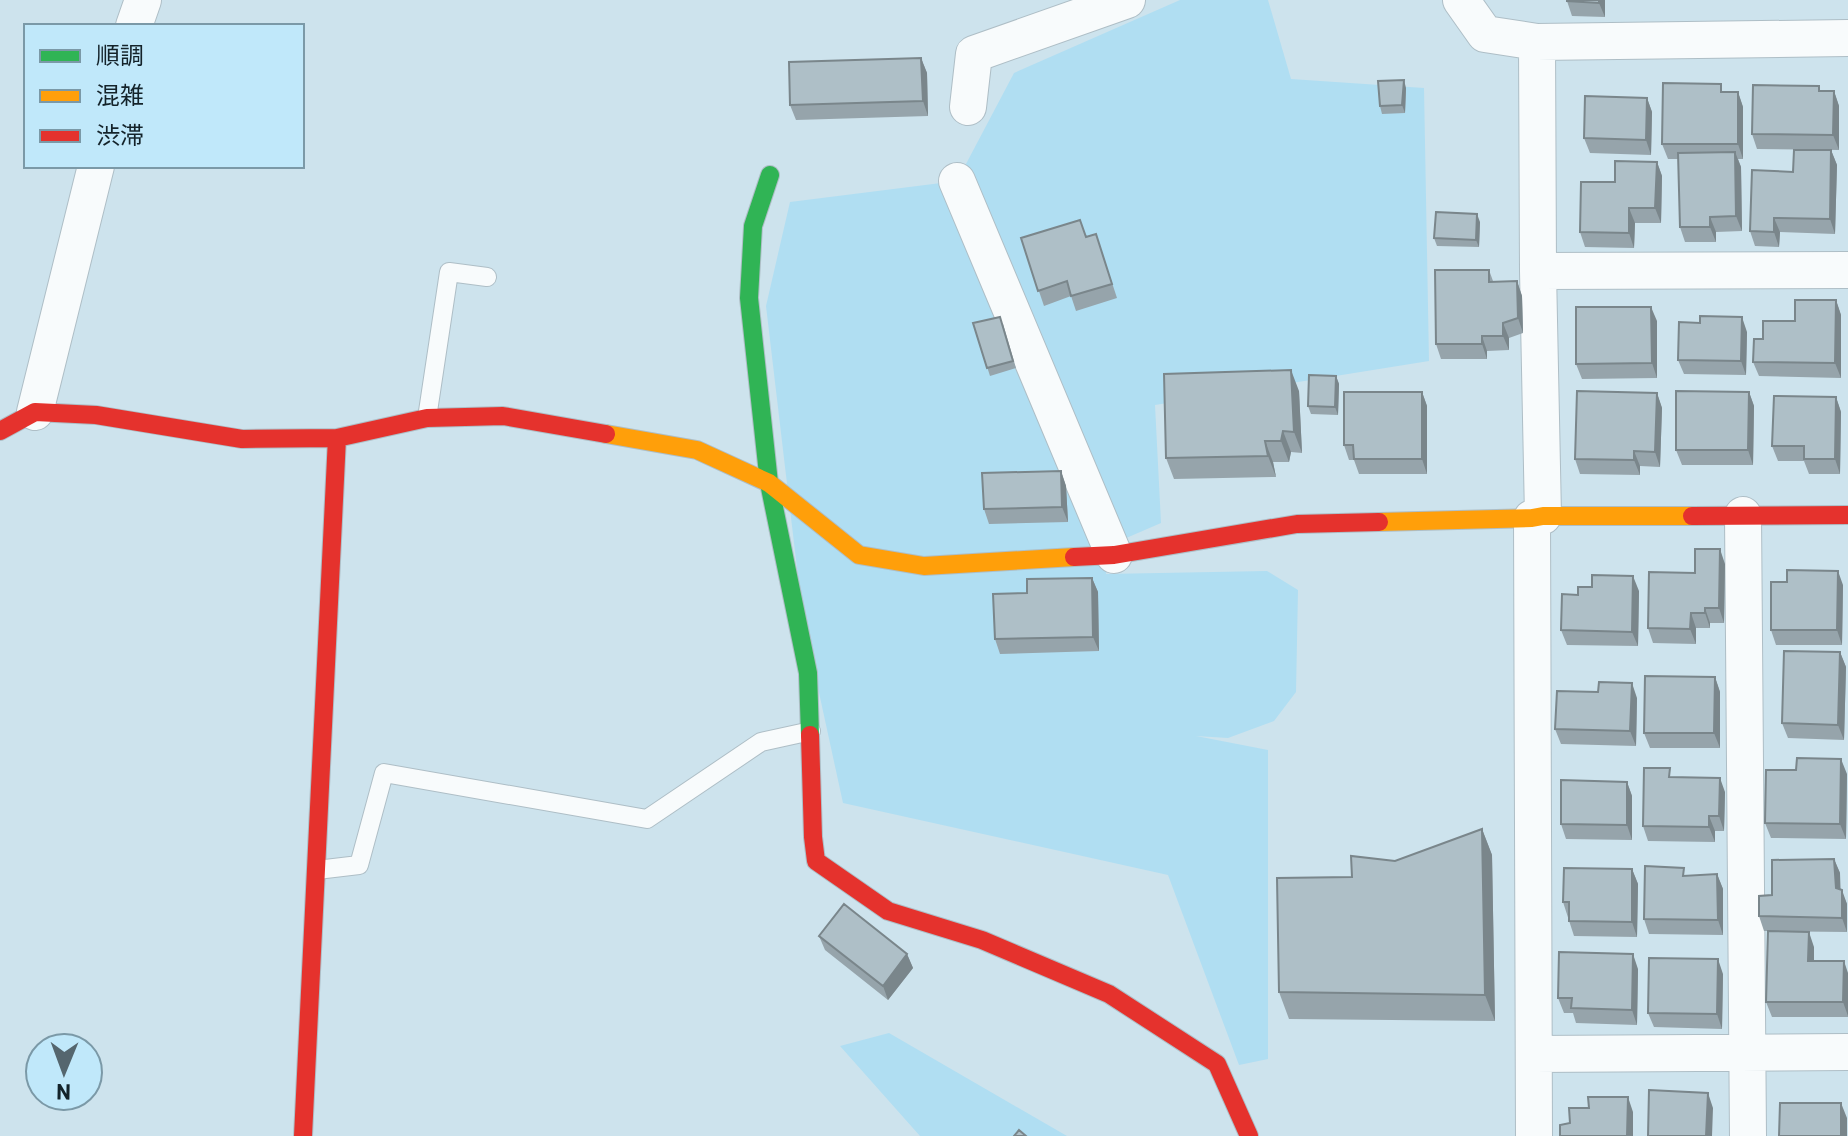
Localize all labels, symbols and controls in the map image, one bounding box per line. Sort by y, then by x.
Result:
legend [24,24,304,168]
text: 順調 [96,40,144,69]
text: 混雑 [96,80,144,109]
text: 渋滞 [96,120,144,149]
north arrow [24,1032,104,1112]
text: N [56,1080,71,1106]

